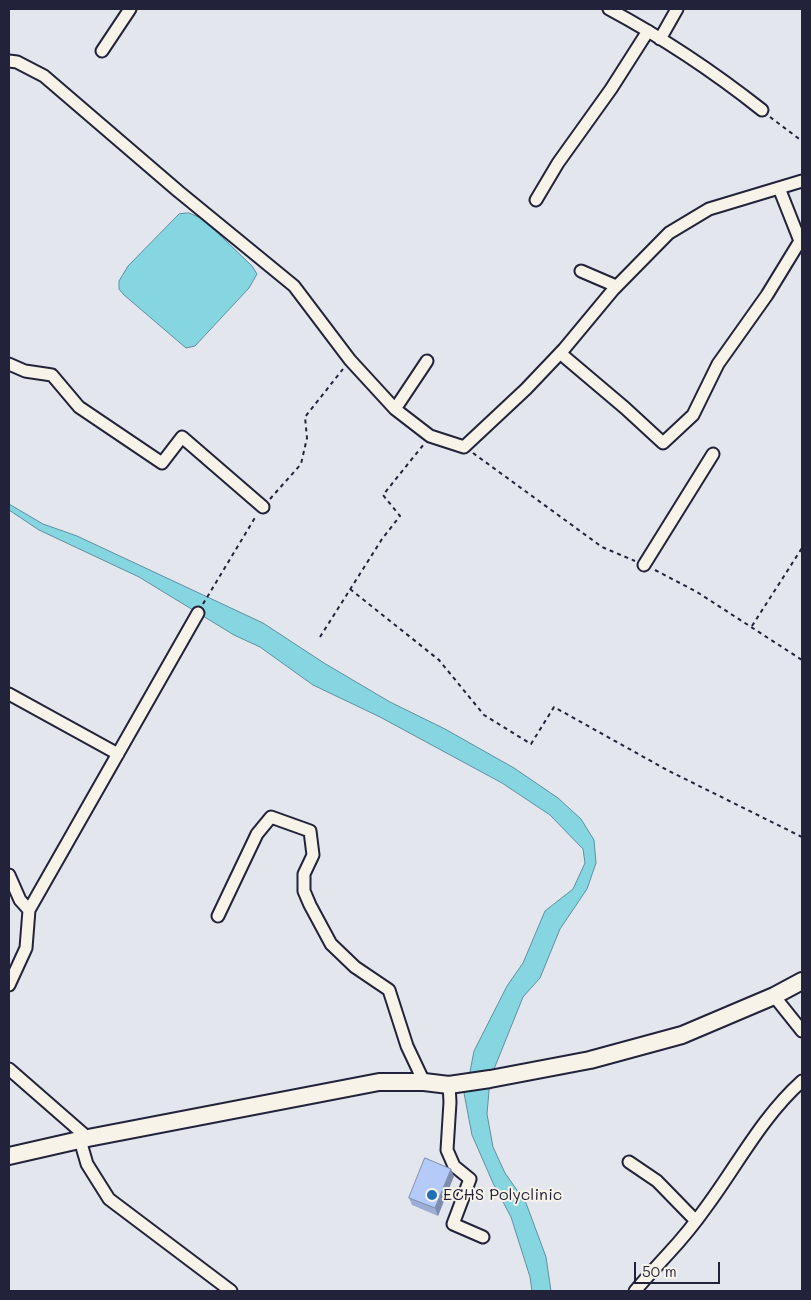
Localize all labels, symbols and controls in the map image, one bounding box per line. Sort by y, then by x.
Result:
place label: ECHS Polyclinic [443,1185,562,1205]
marker: ECHS Polyclinic [425,1188,439,1202]
scale bar [636,1252,722,1284]
text: 50 m [642,1261,677,1281]

